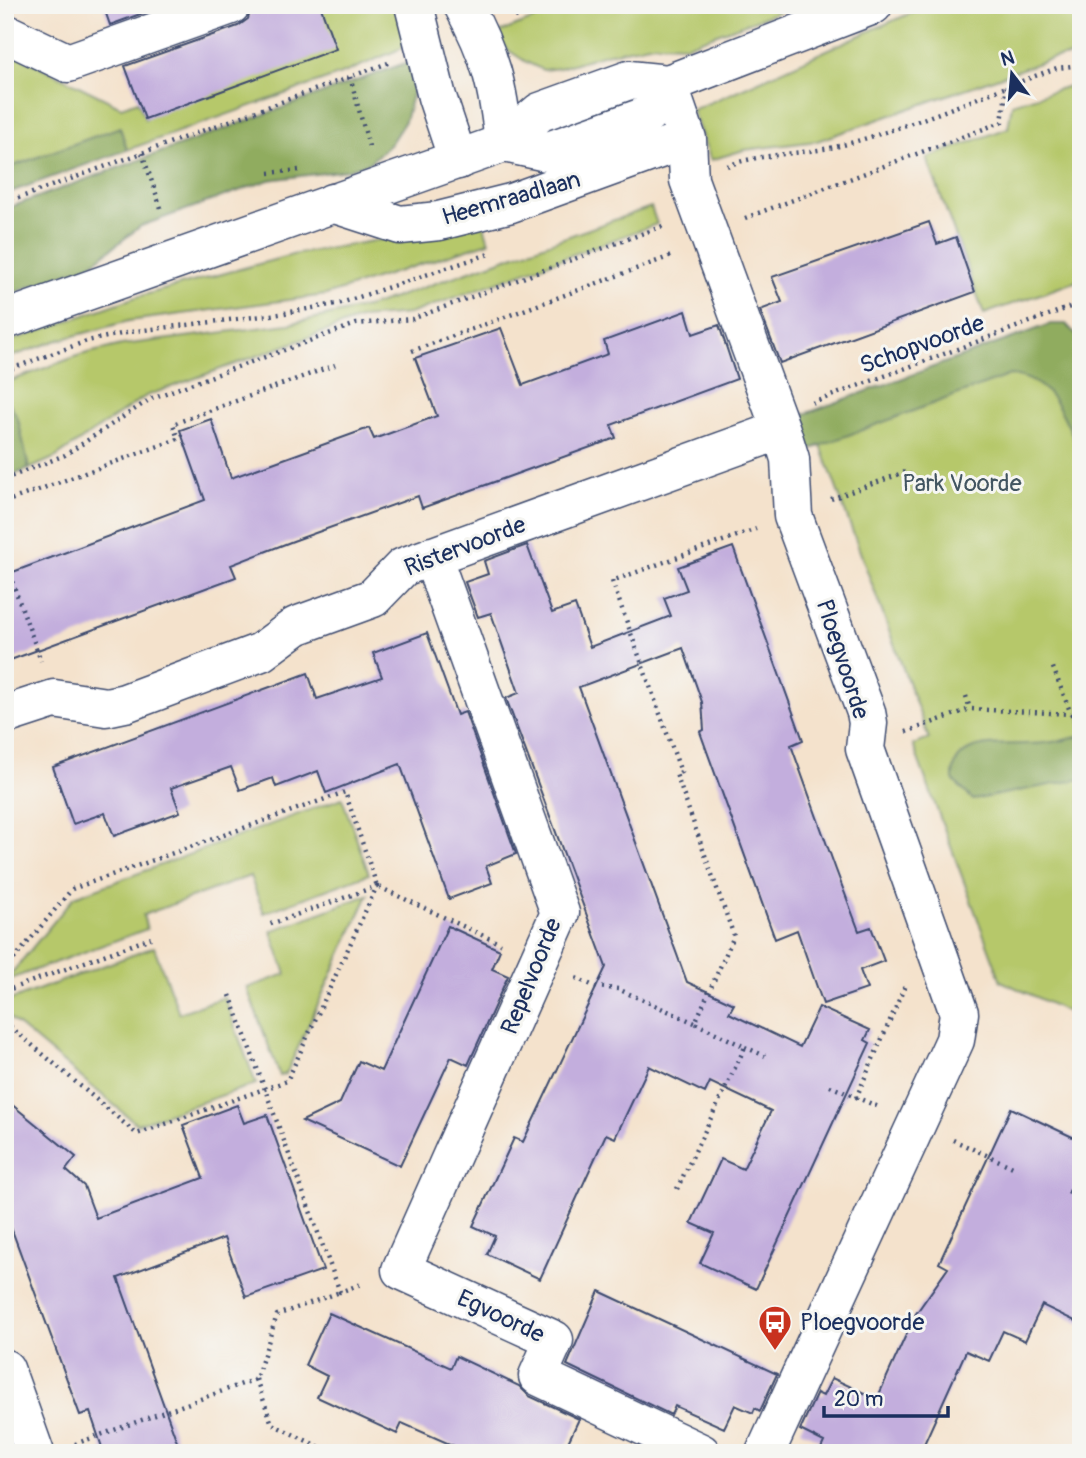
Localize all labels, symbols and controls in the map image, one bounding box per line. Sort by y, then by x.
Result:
north arrow [978,38,1048,108]
text: N [998,45,1017,72]
street label: Heemraadlaan [439,165,584,232]
street label: Schopvoorde [856,308,989,380]
park label: Park Voorde [902,469,1022,498]
street label: Ristervoorde [400,510,530,583]
street label: Ploegvoorde [810,596,876,723]
street label: Repelvoorde [495,914,568,1039]
street label: Egvoorde [452,1284,549,1349]
bus stop icon: Ploegvoorde [756,1303,794,1352]
place label: Ploegvoorde [800,1308,924,1337]
scale bar [824,1374,948,1418]
text: 20 m [834,1386,883,1413]

